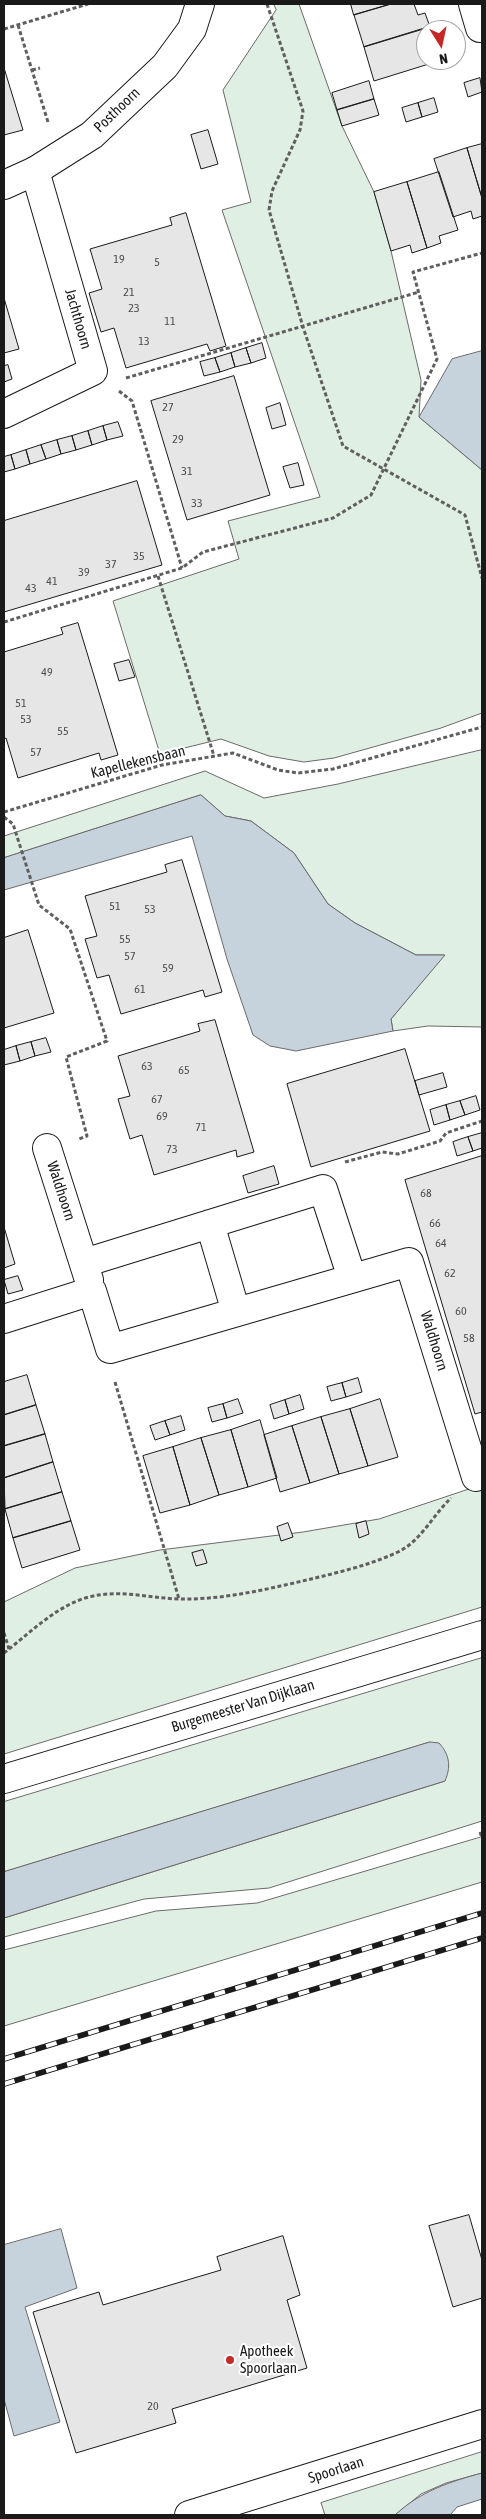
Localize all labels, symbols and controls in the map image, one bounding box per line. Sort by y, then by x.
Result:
north arrow [416,20,466,70]
text: N [438,50,449,67]
street label: Posthoorn [90,84,144,136]
house number: 19 [113,252,125,266]
house number: 5 [154,255,160,269]
house number: 21 [123,285,135,299]
street label: Jachthoorn [61,287,95,351]
house number: 23 [128,301,140,315]
house number: 11 [164,314,176,328]
house number: 13 [138,334,150,348]
house number: 27 [162,400,174,414]
house number: 29 [172,432,184,446]
house number: 31 [181,464,193,478]
house number: 33 [191,496,203,510]
house number: 35 [133,549,145,563]
house number: 37 [105,557,117,571]
house number: 39 [78,565,90,579]
house number: 41 [46,574,58,588]
house number: 43 [25,581,37,595]
house number: 49 [41,665,53,679]
house number: 51 [15,696,27,710]
house number: 53 [20,712,32,726]
house number: 55 [57,724,69,738]
street label: Kapellekensbaan [89,742,187,782]
house number: 57 [30,745,42,759]
house number: 51 [109,899,121,913]
house number: 53 [144,902,156,916]
house number: 55 [119,932,131,946]
house number: 57 [124,949,136,963]
house number: 59 [162,961,174,975]
house number: 61 [134,982,146,996]
house number: 63 [141,1059,153,1073]
house number: 65 [178,1063,190,1077]
house number: 67 [151,1092,163,1106]
house number: 69 [156,1109,168,1123]
house number: 71 [195,1120,207,1134]
house number: 73 [166,1142,178,1156]
street label: Waldhoorn [43,1159,79,1223]
house number: 68 [420,1186,432,1200]
house number: 66 [429,1216,441,1230]
house number: 64 [435,1236,447,1250]
house number: 62 [444,1266,456,1280]
house number: 60 [455,1304,467,1318]
street label: Waldhoorn [416,1309,452,1373]
house number: 58 [463,1331,475,1345]
street label: Burgemeester Van Dijklaan [169,1676,317,1736]
place label: Apotheek Spoorlaan [240,2342,297,2377]
marker: Apotheek Spoorlaan [224,2354,236,2366]
house number: 20 [147,2399,159,2413]
street label: Spoorlaan [306,2453,366,2487]

